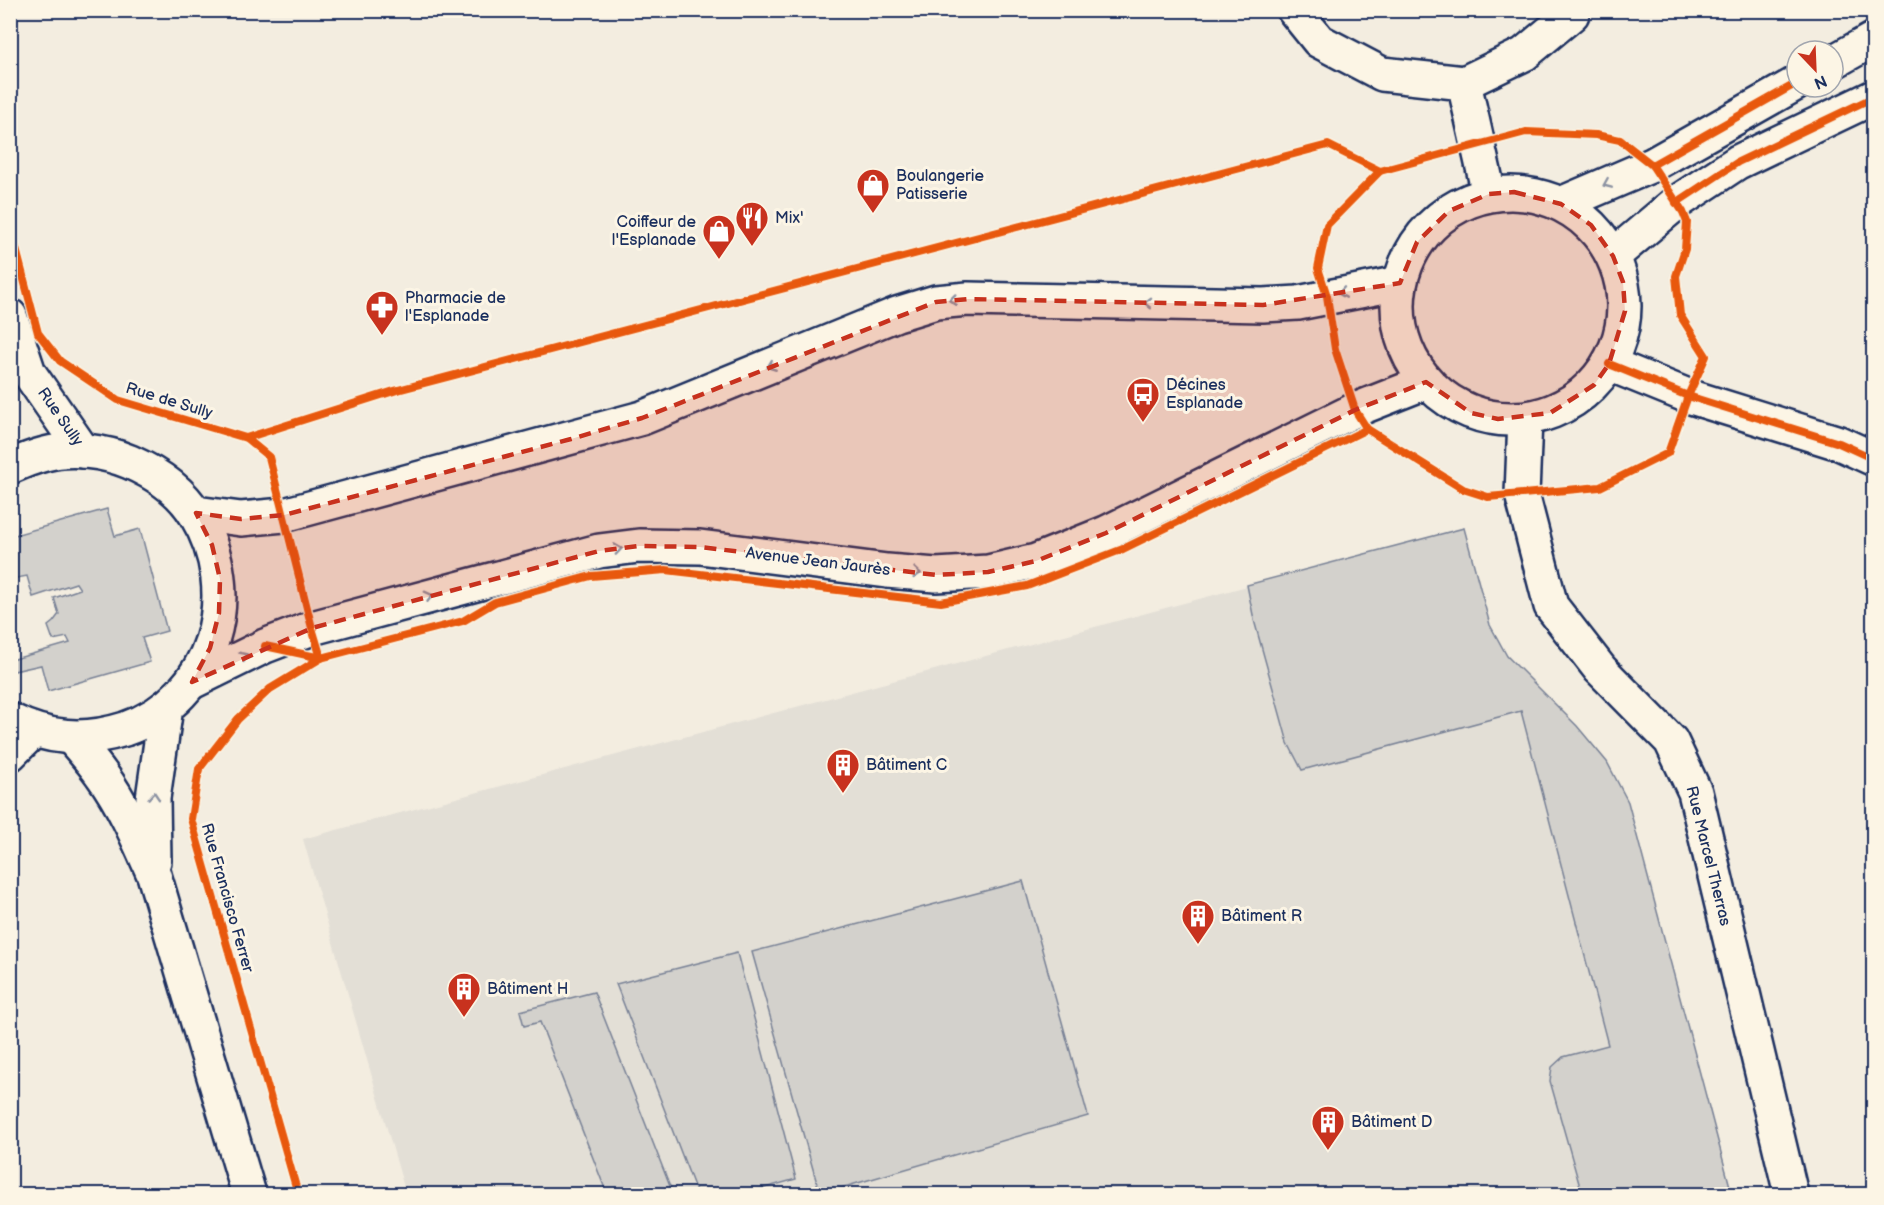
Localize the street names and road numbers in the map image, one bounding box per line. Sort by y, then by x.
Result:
street label: Rue de Sully [123,379,215,423]
street label: Rue Sully [33,384,87,450]
street label: Avenue Jean Jaurès [745,544,891,580]
street label: Rue Marcel Therras [1681,784,1735,928]
street label: Rue Francisco Ferrer [197,821,257,975]

